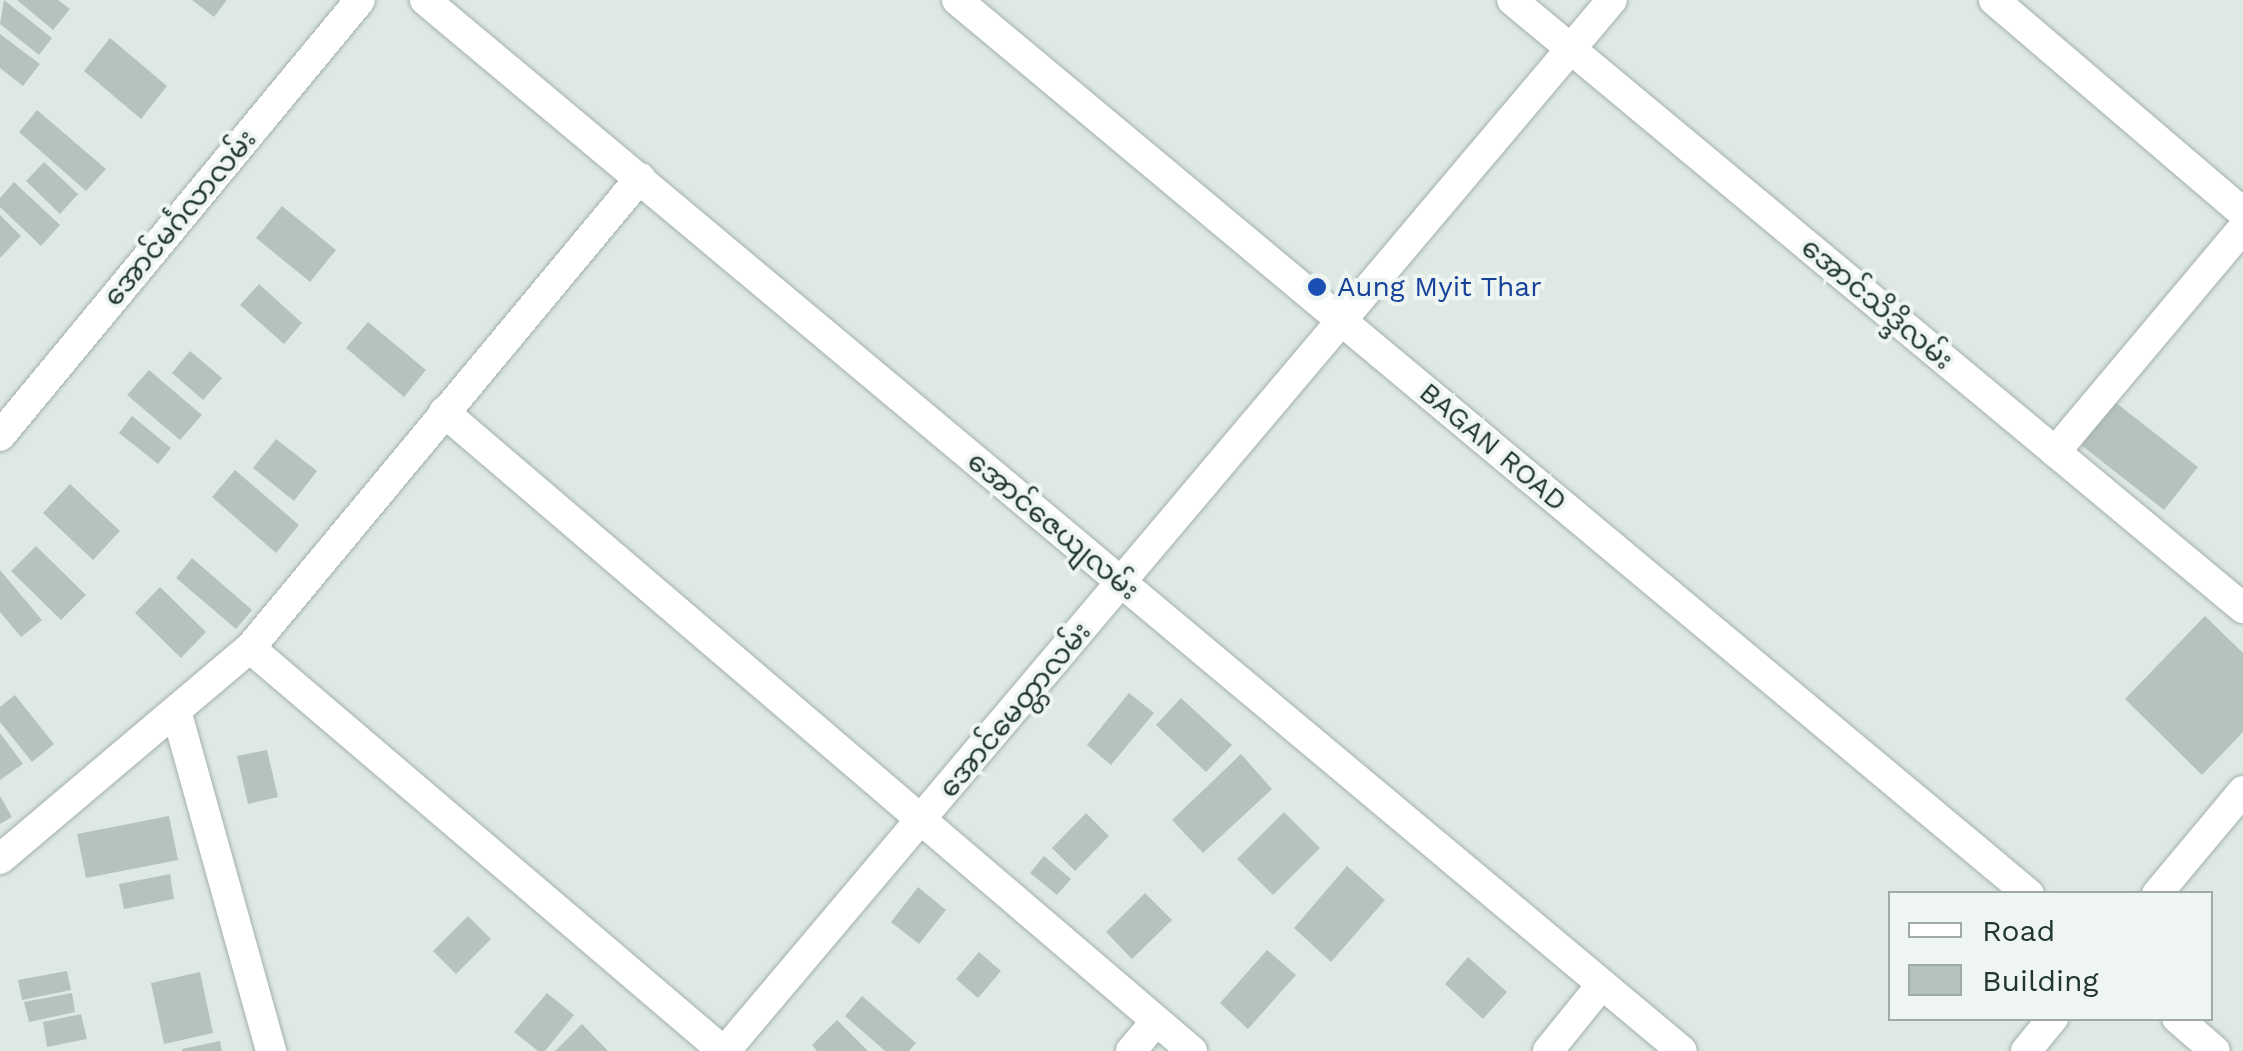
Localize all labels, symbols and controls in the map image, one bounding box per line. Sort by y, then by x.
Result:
street label: အောင်မင်္ဂလာလမ်း [96,123,264,313]
street label: အောင်သိဒ္ဒိလမ်း [1794,231,1960,377]
place label: Aung Myit Thar [1337,270,1542,304]
marker: Aung Myit Thar [1306,276,1328,298]
street label: BAGAN ROAD [1412,376,1574,518]
street label: အောင်ဇေယျလမ်း [960,445,1146,607]
street label: အောင်မေတ္တာလမ်း [932,615,1098,805]
legend [1888,891,2213,1021]
text: Road [1982,913,2055,948]
text: Building [1982,963,2099,998]

